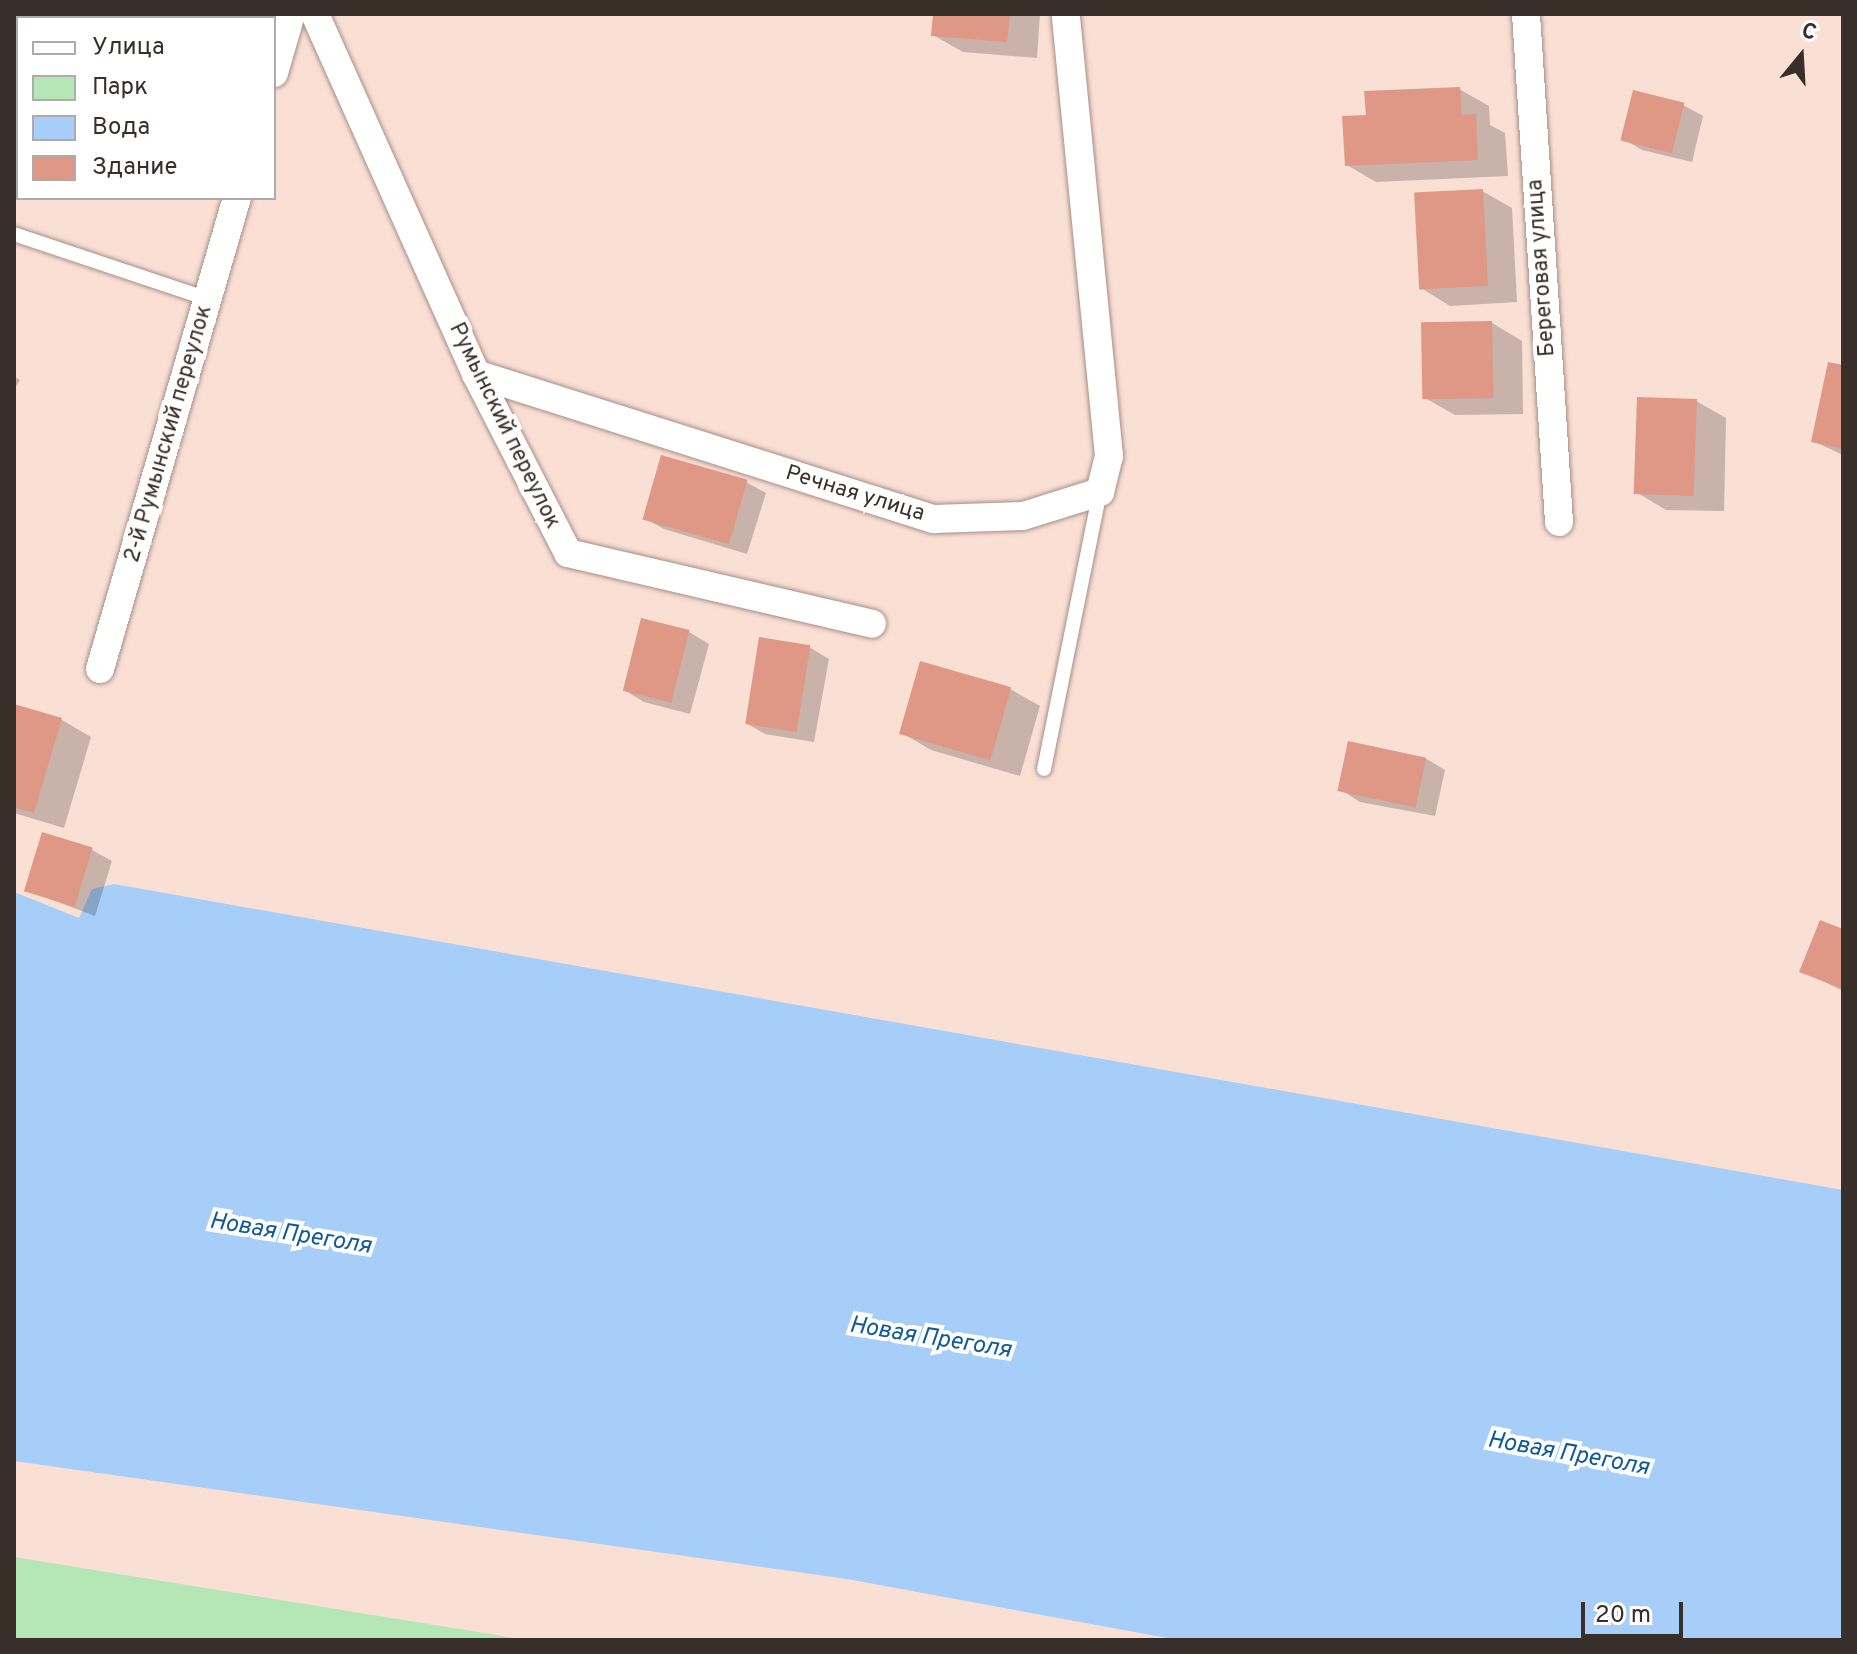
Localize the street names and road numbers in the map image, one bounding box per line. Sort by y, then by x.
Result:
street label: Береговая улица [1523,178,1561,358]
street label: 2-й Румынский переулок [120,302,218,566]
street label: Румынский переулок [443,319,565,533]
street label: Речная улица [782,460,928,528]

